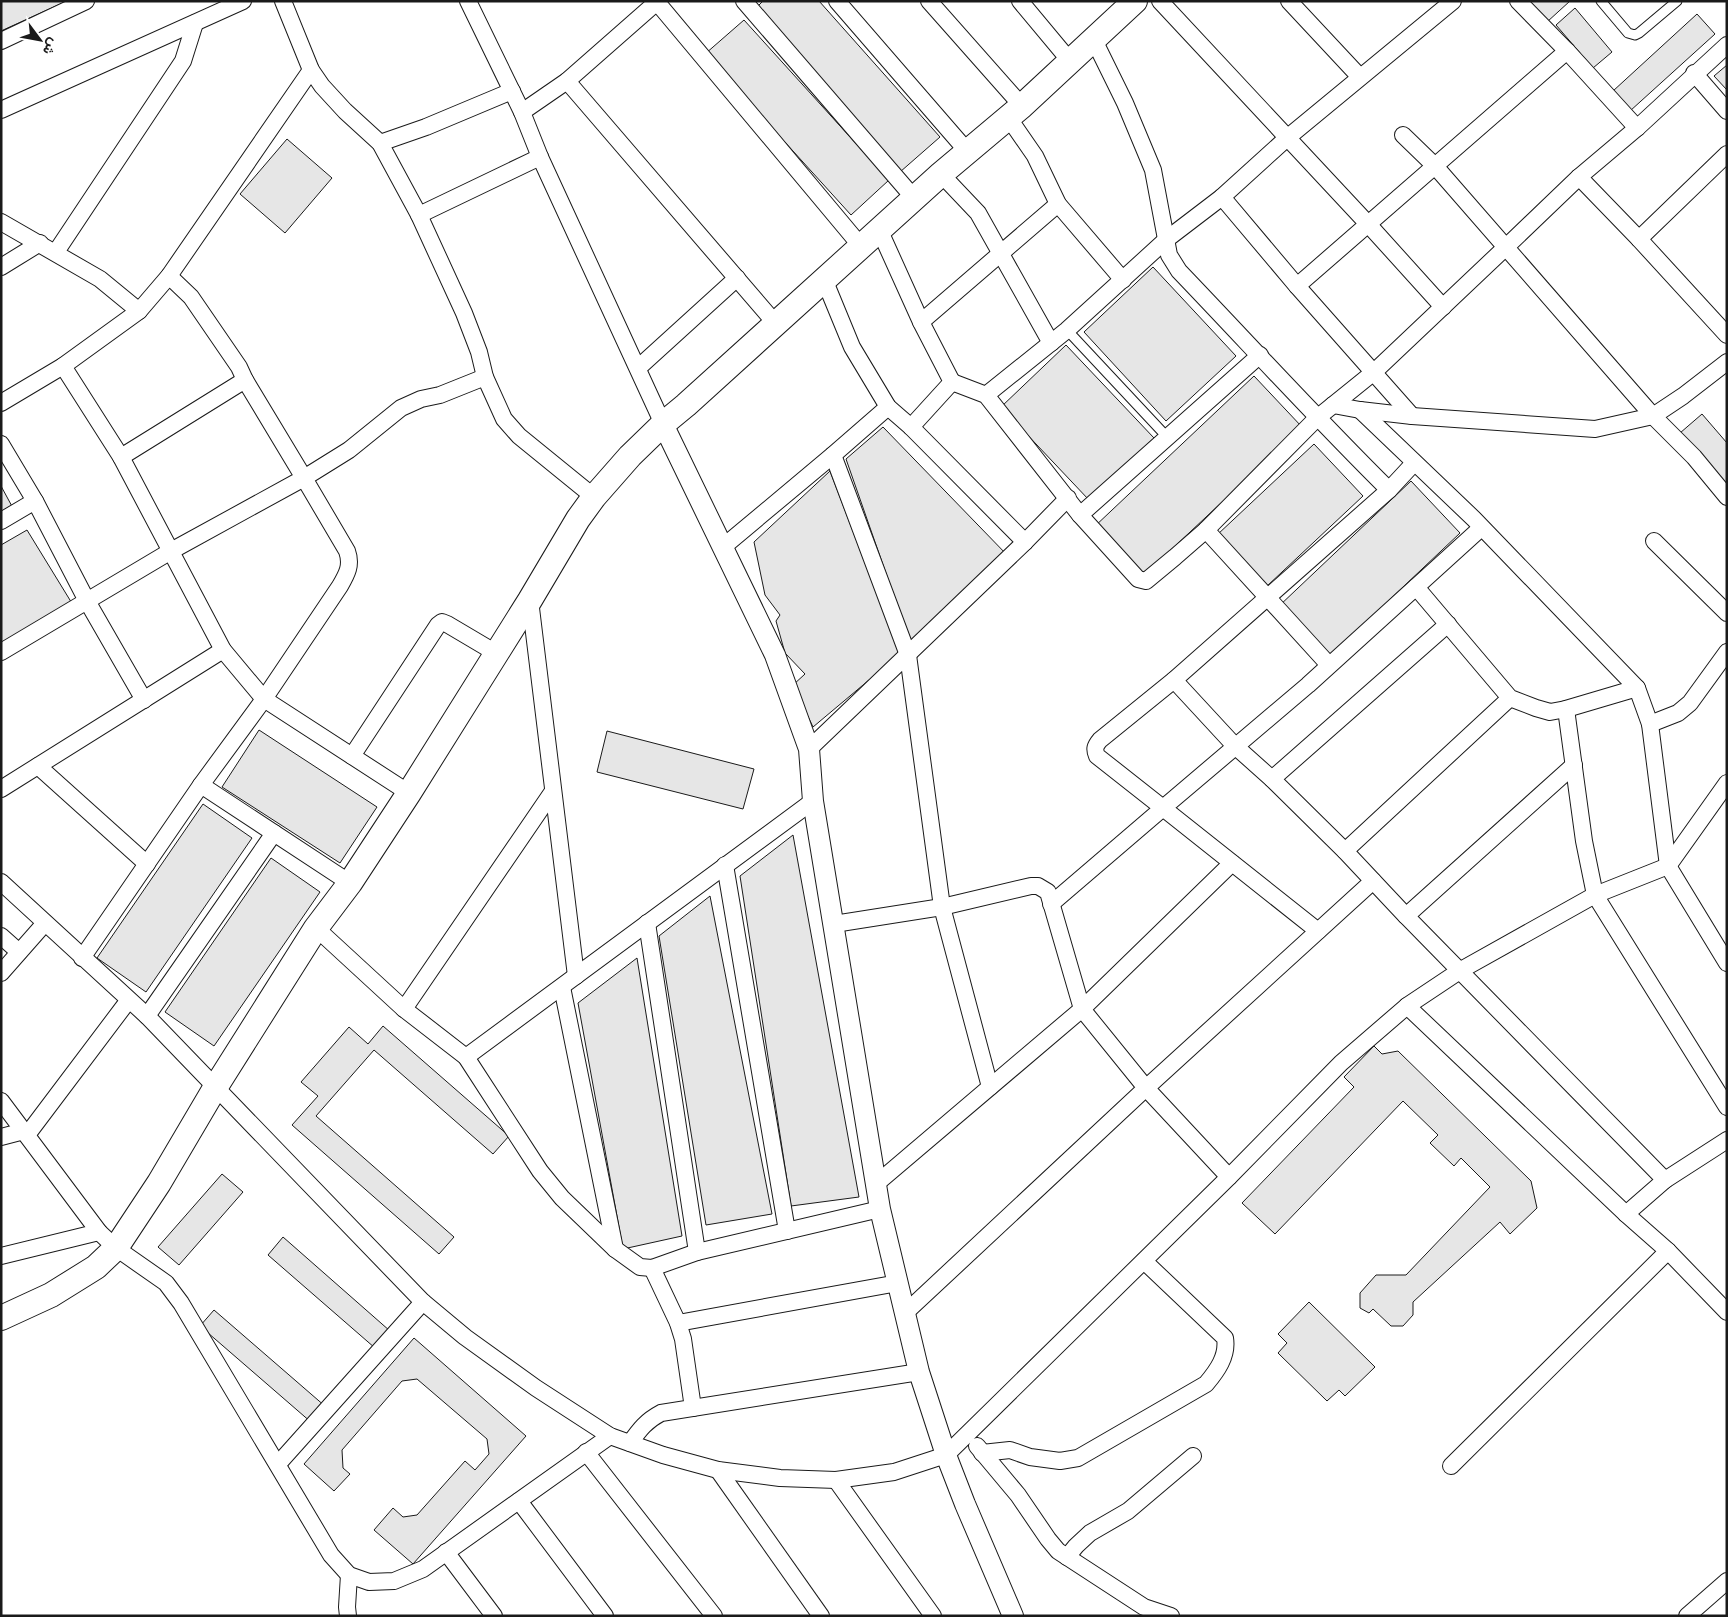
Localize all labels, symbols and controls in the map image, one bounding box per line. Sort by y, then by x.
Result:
north arrow [15,15,65,65]
text: ش [39,35,64,59]

